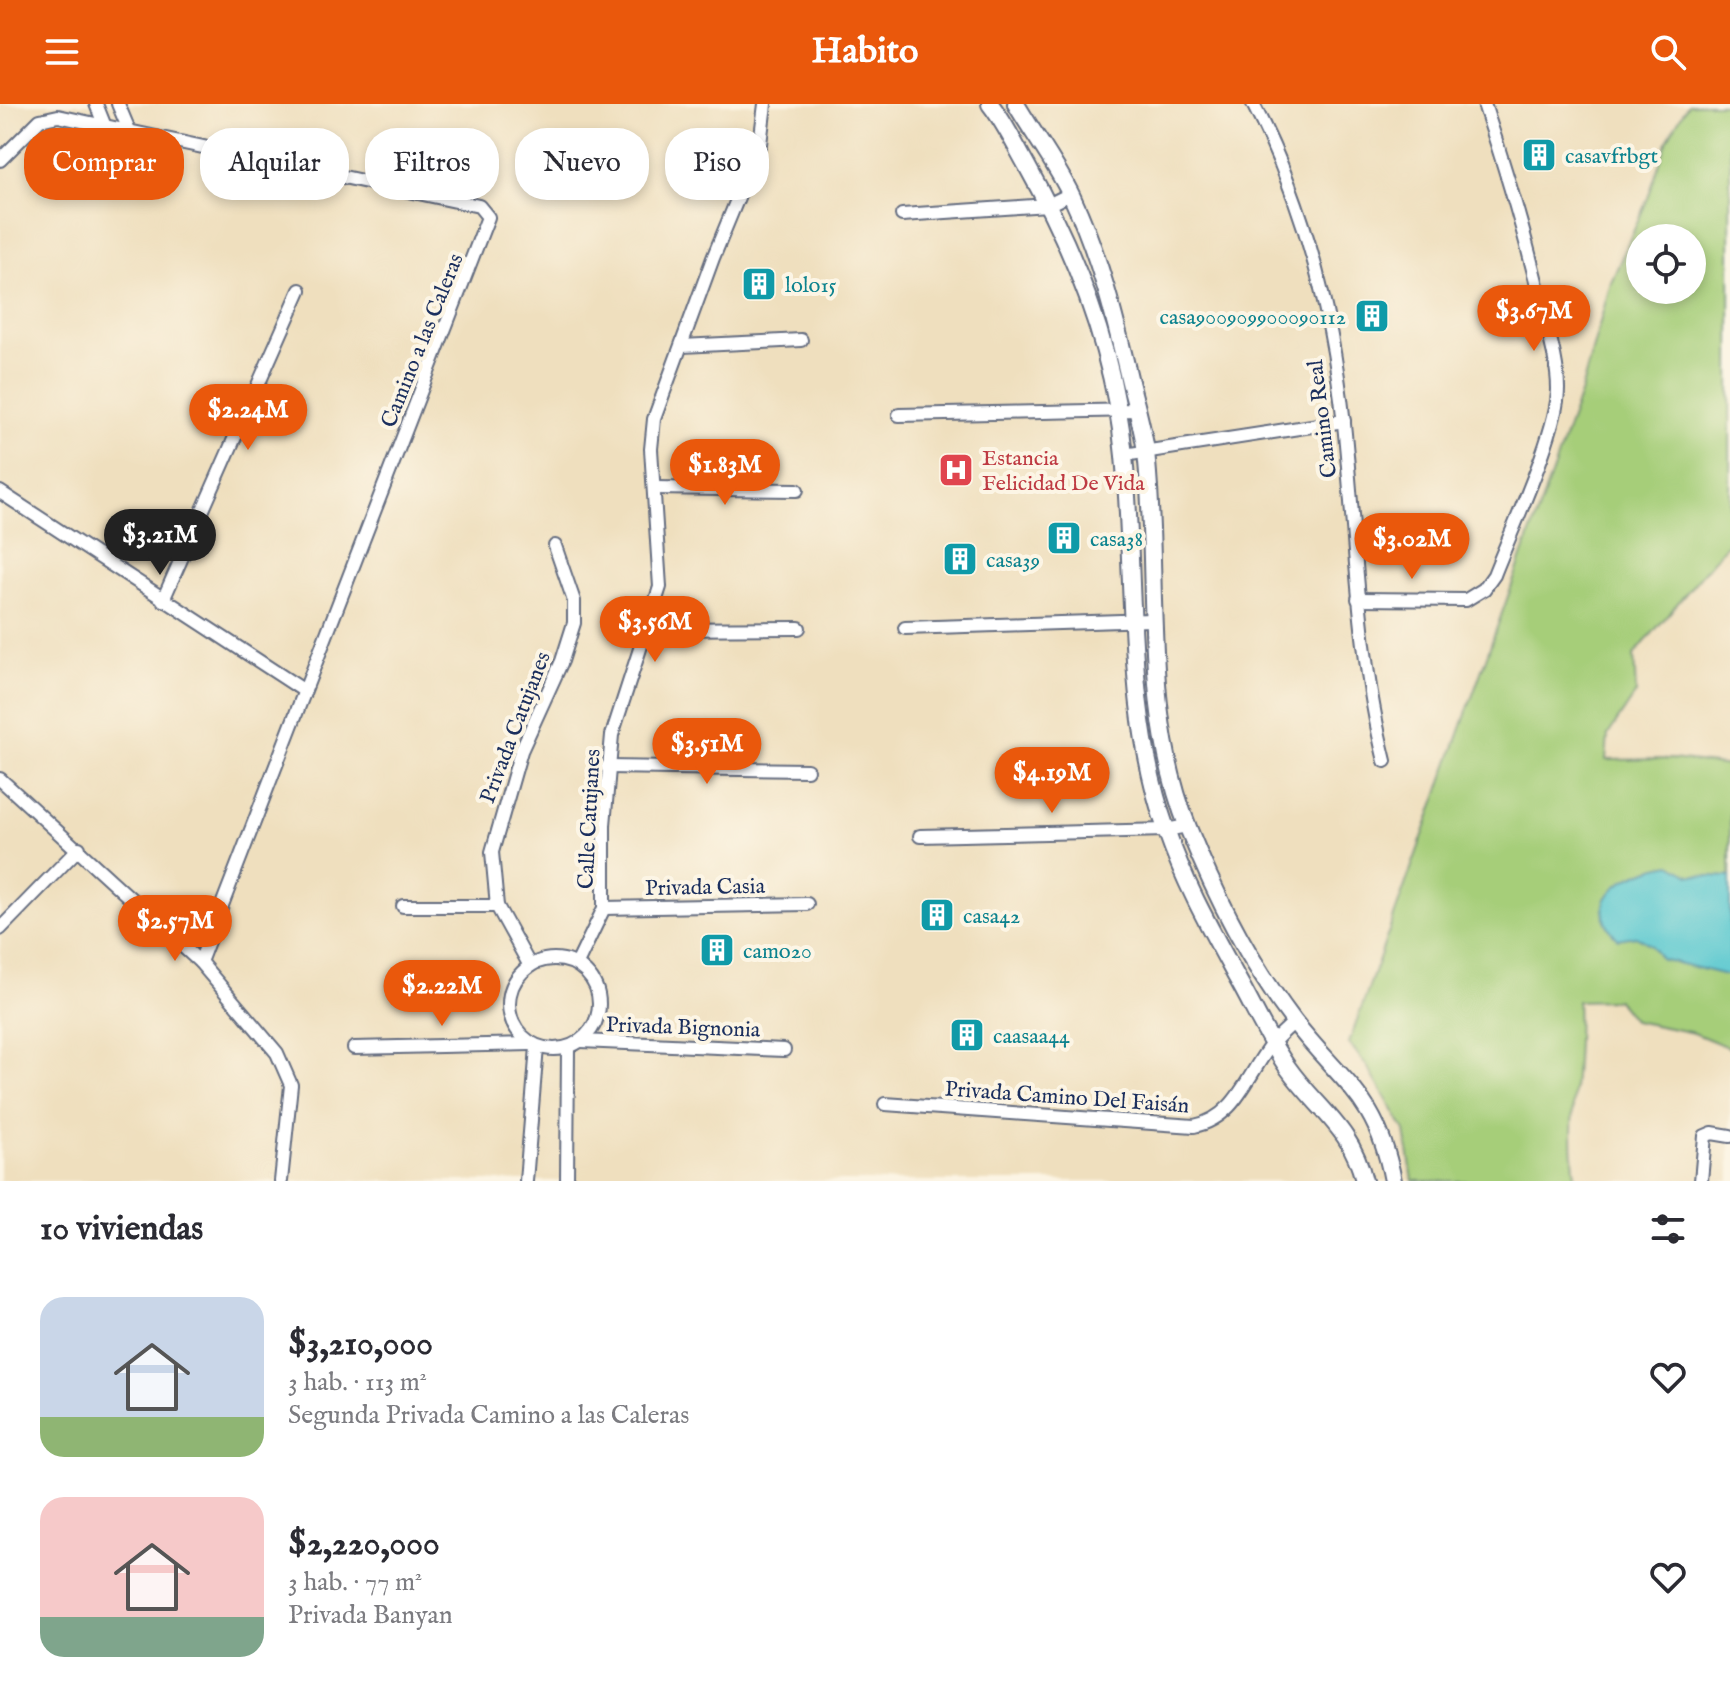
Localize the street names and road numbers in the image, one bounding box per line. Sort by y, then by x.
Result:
street label: Camino a las Caleras [375,250,471,432]
street label: Camino Real [1302,358,1344,479]
street label: Privada Catujanes [474,648,558,808]
street label: Calle Catujanes [572,748,608,890]
street label: Privada Casia [645,873,766,903]
street label: Privada Bignonia [605,1011,761,1045]
street label: Privada Camino Del Faisán [944,1075,1190,1121]

